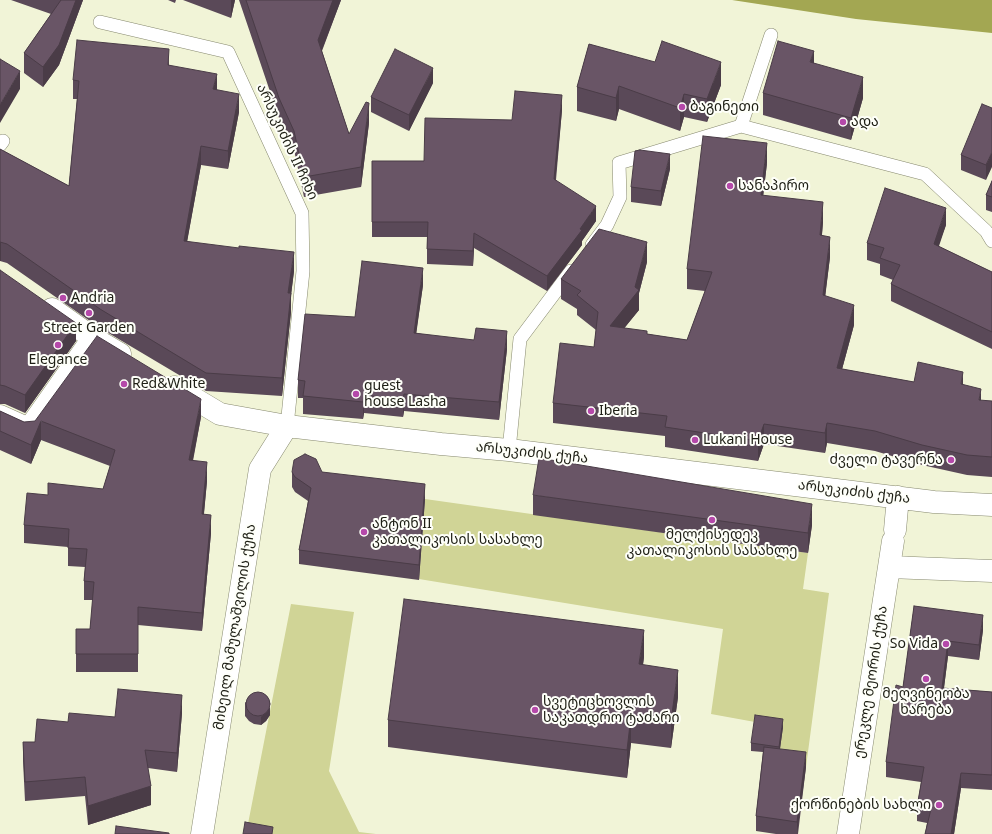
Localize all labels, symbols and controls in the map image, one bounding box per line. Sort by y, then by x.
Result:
street label: არსუკიძის II ჩიხი [253,81,321,203]
place label: ბაგინეთი [690,99,759,115]
marker: ბაგინეთი [677,102,687,112]
place label: ადა [851,114,879,130]
marker: ადა [838,117,848,127]
place label: სანაპირო [738,178,809,194]
marker: სანაპირო [725,181,735,191]
place label: Andria [71,290,114,306]
marker: Andria [58,293,68,303]
marker: Street Garden [84,308,94,318]
place label: Street Garden [43,320,135,336]
marker: Elegance [53,340,63,350]
place label: Elegance [28,352,88,368]
place label: Red&White [132,376,205,392]
place label: guest house Lasha [364,378,446,410]
marker: Red&White [119,379,129,389]
marker: guest house Lasha [351,389,361,399]
place label: Iberia [599,403,637,419]
marker: Iberia [586,406,596,416]
place label: Lukani House [703,432,792,448]
marker: Lukani House [690,435,700,445]
street label: არსუკიძის ქუჩა [475,439,589,467]
place label: ძველი ტავერნა [830,452,943,468]
marker: ძველი ტავერნა [946,455,956,465]
street label: არსუკიძის ქუჩა [797,477,911,507]
marker: მელქისედეკ კათალიკოსის სასახლე [707,515,717,525]
place label: ანტონ II კათალიკოსის სასახლე [372,516,543,548]
street label: მიხეილ მამულაშვილის ქუჩა [210,523,260,731]
marker: ანტონ II კათალიკოსის სასახლე [359,527,369,537]
place label: მელქისედეკ კათალიკოსის სასახლე [627,527,797,560]
street label: ერეკლე მეორის ქუჩა [851,605,891,759]
place label: So Vida [890,636,938,652]
marker: So Vida [941,639,951,649]
marker: მეღვინეობა ხარება [921,674,931,684]
place label: მეღვინეობა ხარება [882,686,970,718]
place label: სვეტიცხოვლის საკათდრო ტაძარი [543,694,679,726]
marker: სვეტიცხოვლის საკათდრო ტაძარი [530,705,540,715]
place label: ქორწინების სახლი [791,797,931,813]
marker: ქორწინების სახლი [934,800,944,810]

